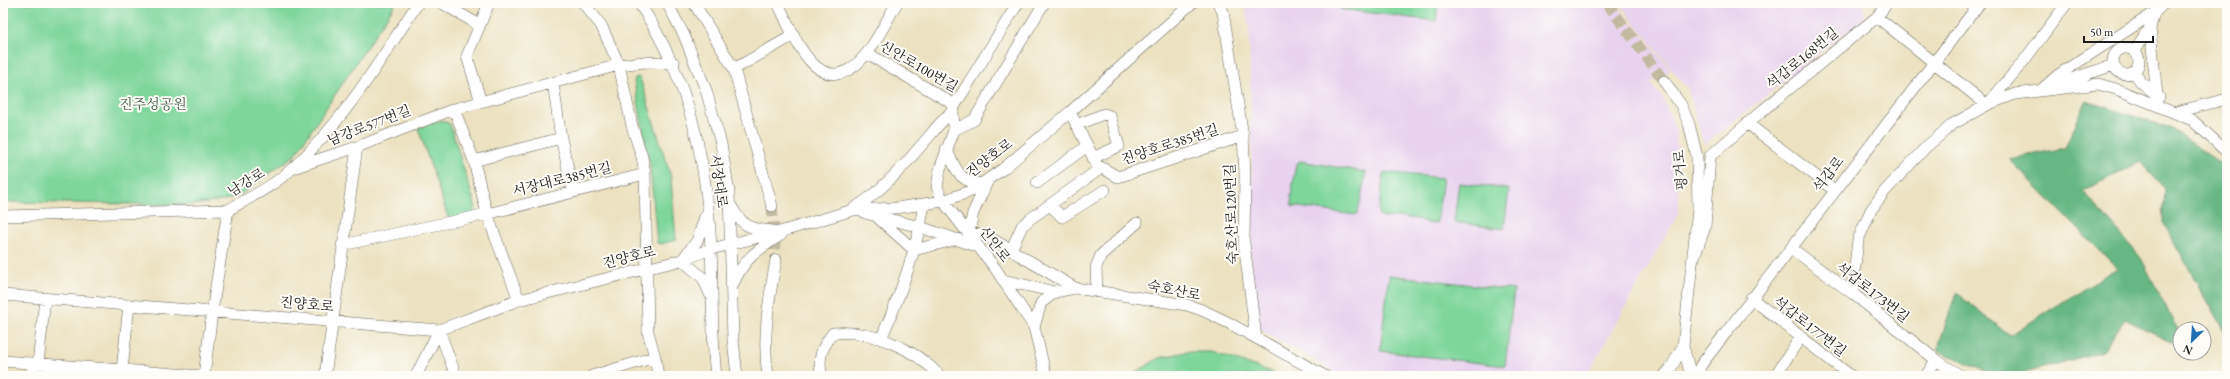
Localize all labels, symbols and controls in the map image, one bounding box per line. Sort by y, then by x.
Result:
scale bar [2084,18,2153,44]
street label: 석갑로168번길 [1762,23,1842,93]
text: 50 m [2090,24,2114,40]
street label: 신안로100번길 [876,36,962,96]
park label: 진주성공원 [119,95,187,113]
street label: 남강로577번길 [325,101,413,149]
street label: 진양호로385번길 [1119,120,1221,168]
street label: 진양호로 [962,134,1016,181]
street label: 평거로 [1669,149,1691,191]
street label: 석갑로 [1808,152,1848,196]
street label: 서장대로 [706,153,732,210]
street label: 서장대로385번길 [511,158,613,200]
street label: 남강로 [224,163,268,200]
street label: 숙호산로120번길 [1220,163,1242,265]
street label: 신안로 [976,222,1015,266]
street label: 진양호로 [601,242,658,272]
street label: 석갑로173번길 [1833,258,1913,326]
street label: 숙호산로 [1146,276,1203,304]
street label: 석갑로177번길 [1770,292,1850,360]
street label: 진양호로 [279,293,335,315]
north arrow [2172,321,2212,361]
text: N [2181,342,2195,358]

